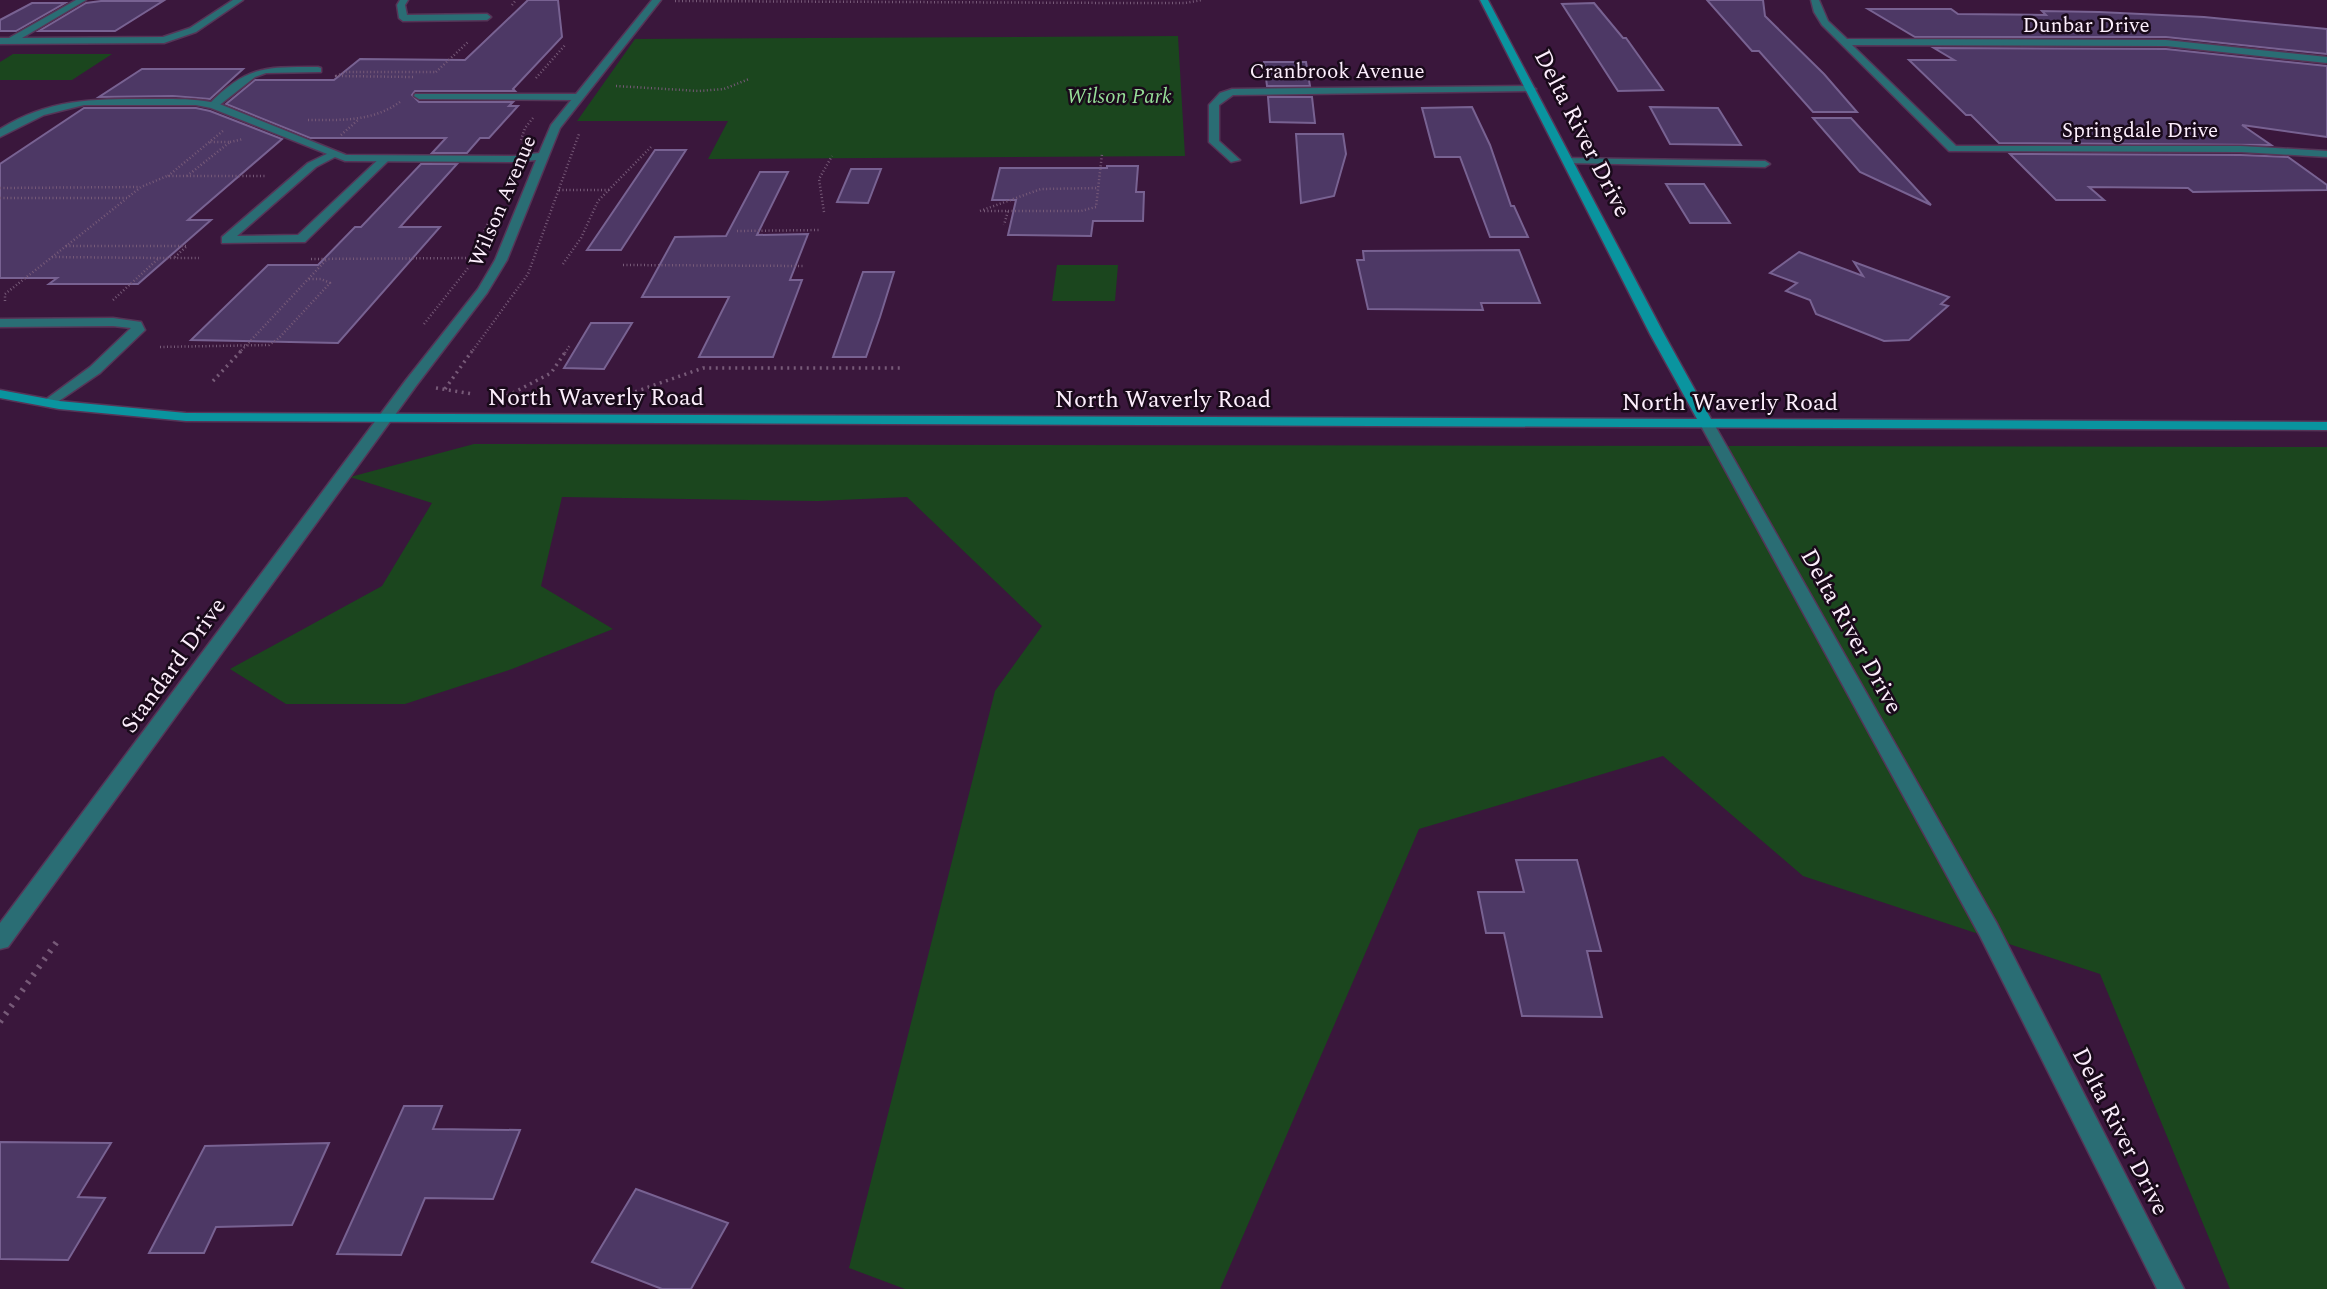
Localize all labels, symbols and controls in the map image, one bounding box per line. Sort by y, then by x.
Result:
street label: Dunbar Drive [2022,10,2150,42]
street label: Delta River Drive [1524,43,1640,224]
street label: Cranbrook Avenue [1249,56,1425,88]
park label: Wilson Park [1066,81,1172,113]
street label: Springdale Drive [2062,115,2218,147]
street label: Wilson Avenue [461,131,545,272]
street label: North Waverly Road [488,380,704,416]
street label: North Waverly Road [1055,382,1271,418]
street label: North Waverly Road [1622,385,1838,421]
street label: Delta River Drive [1791,542,1912,721]
street label: Standard Drive [112,590,235,741]
street label: Delta River Drive [2062,1041,2178,1222]

